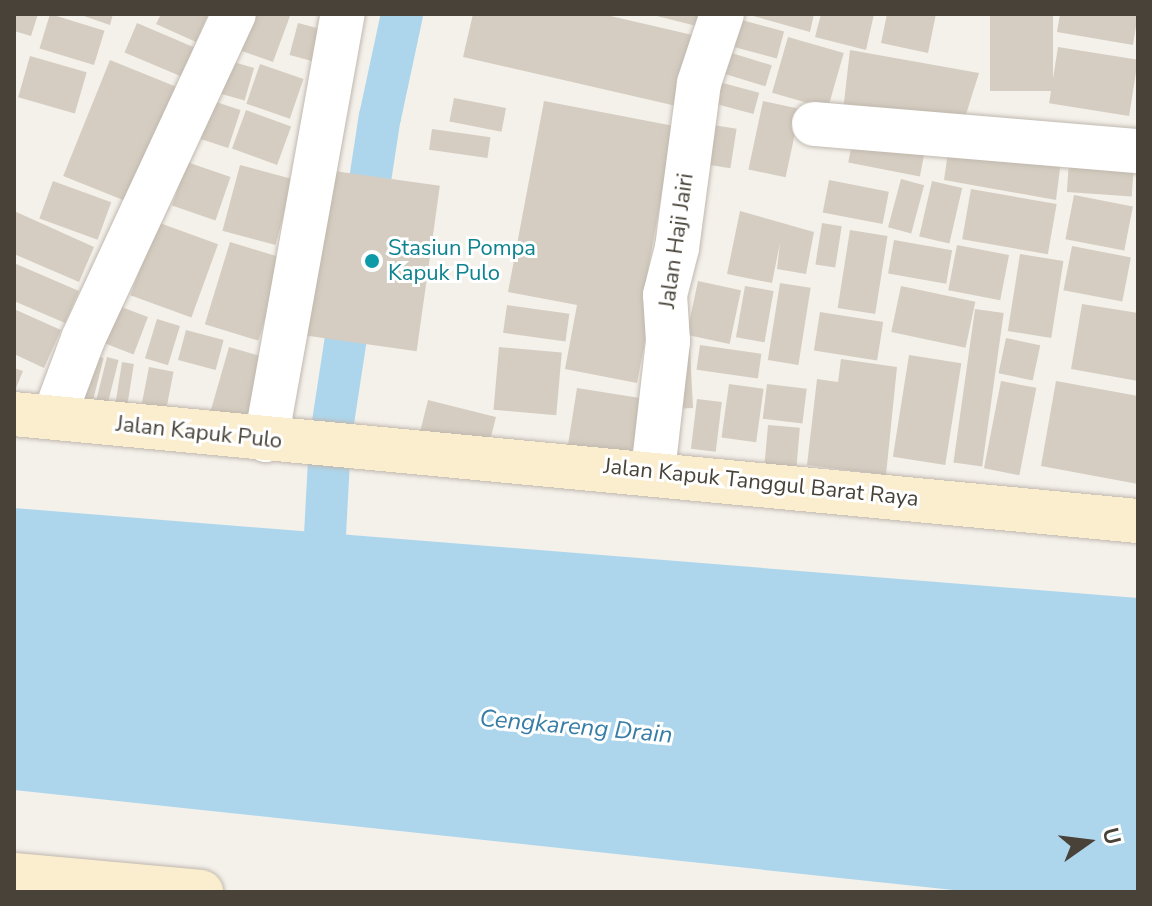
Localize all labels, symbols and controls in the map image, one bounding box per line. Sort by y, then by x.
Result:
street label: Jalan Haji Jairi [654,172,700,310]
place label: Stasiun Pompa Kapuk Pulo [388,235,536,286]
marker: Stasiun Pompa Kapuk Pulo [363,252,381,270]
street label: Jalan Kapuk Pulo [115,411,283,455]
street label: Jalan Kapuk Tanggul Barat Raya [602,453,920,513]
water label: Cengkareng Drain [478,704,674,750]
north arrow [1048,802,1128,882]
text: U [1095,825,1128,848]

